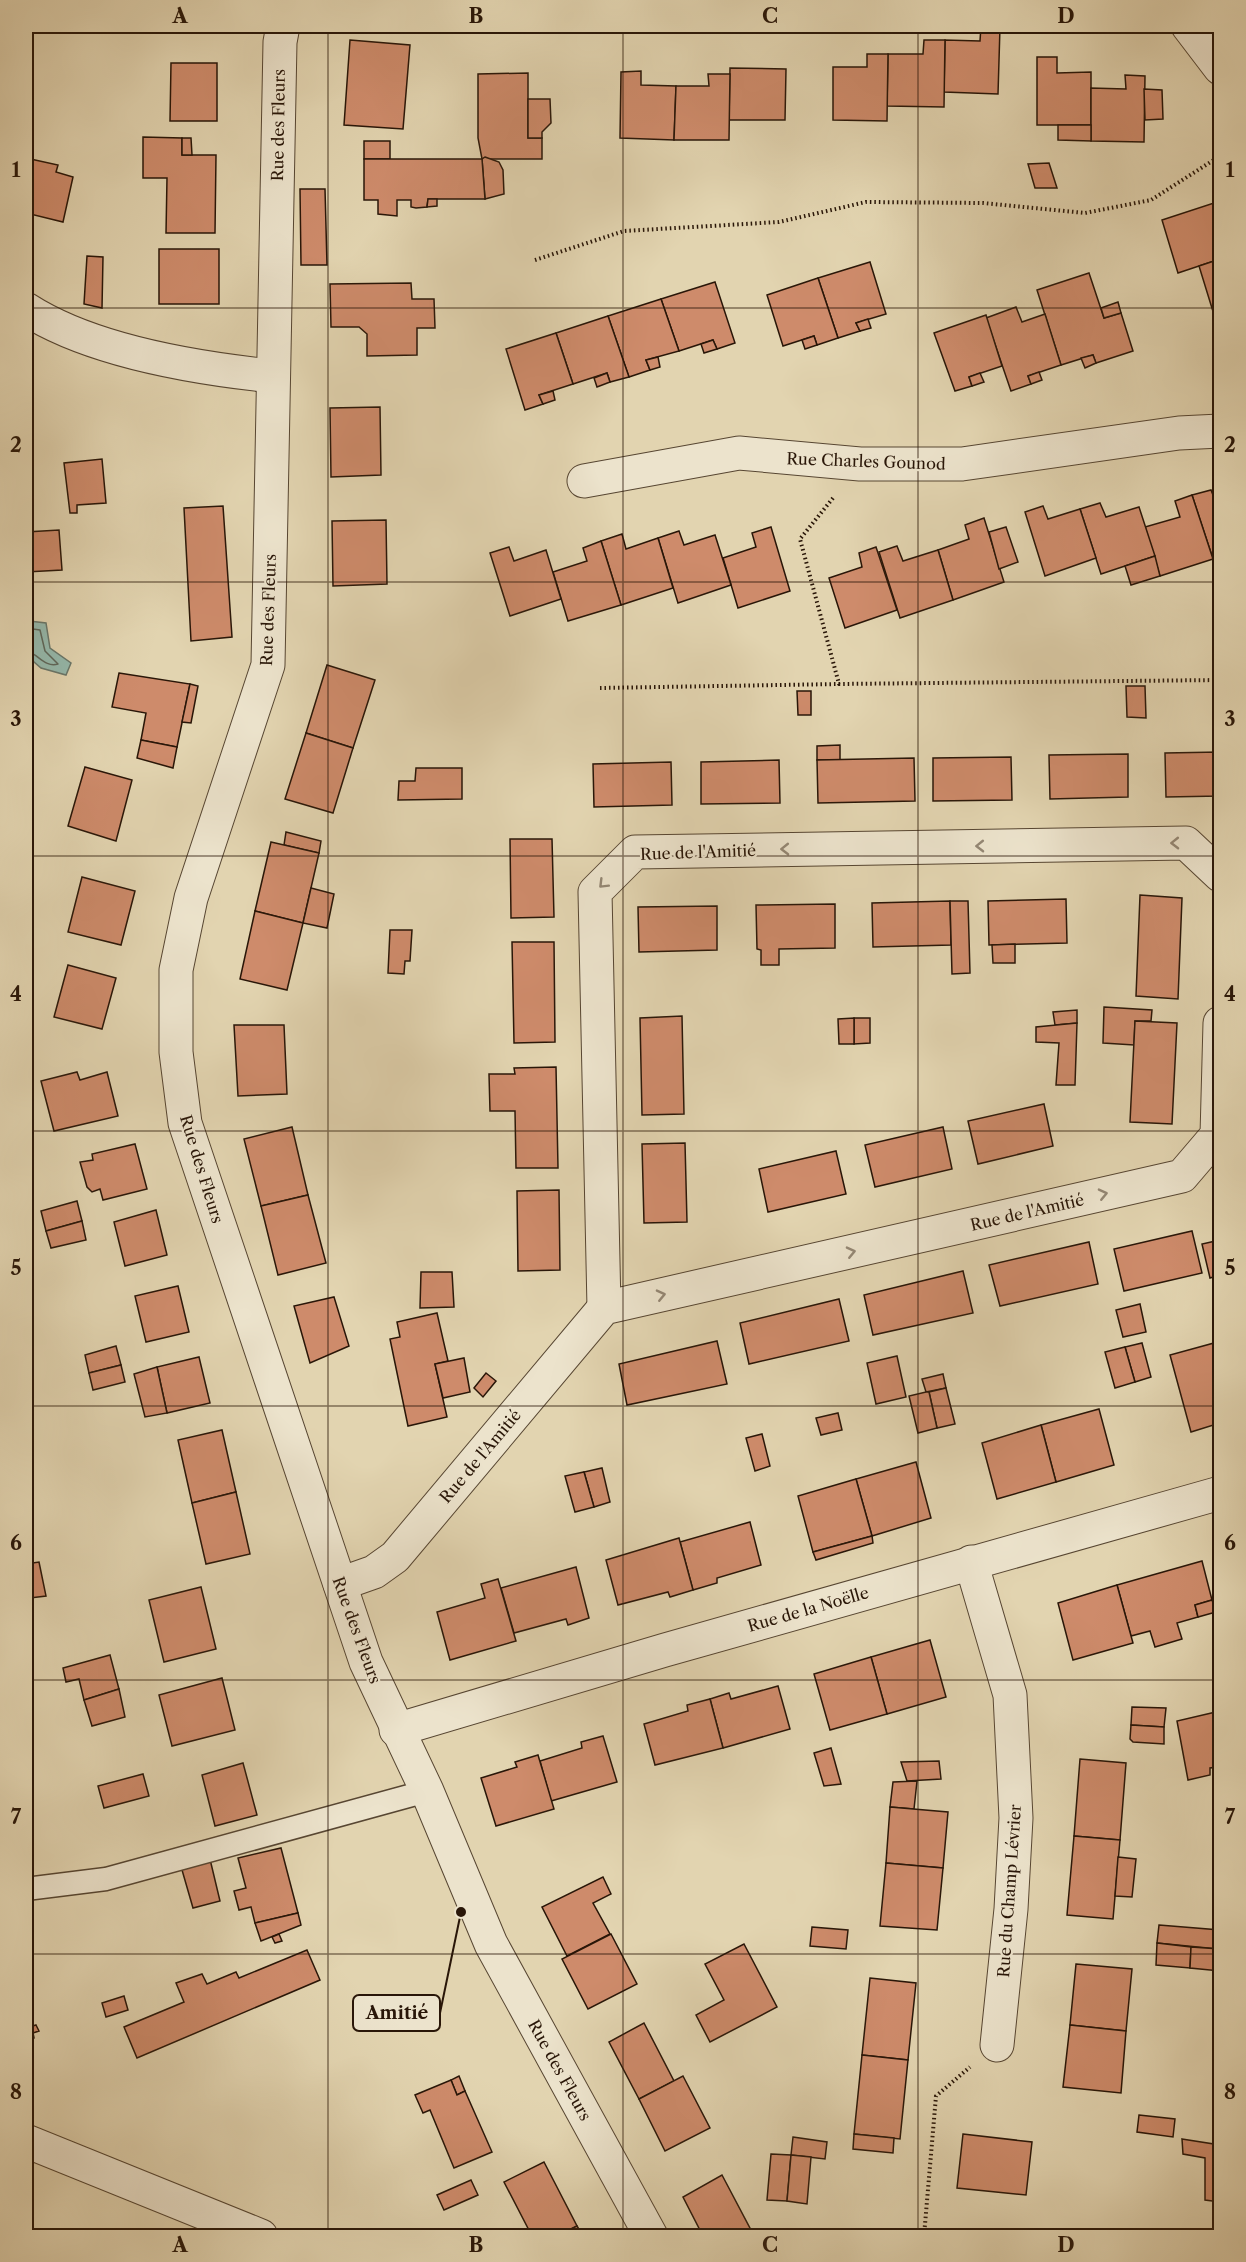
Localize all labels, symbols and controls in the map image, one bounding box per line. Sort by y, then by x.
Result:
text: A [171,4,188,28]
text: B [469,4,484,28]
text: C [762,4,778,28]
text: D [1057,4,1075,28]
street label: Rue des Fleurs [267,69,289,181]
text: 1 [12,158,21,182]
text: 1 [1226,158,1235,182]
text: 2 [10,433,22,457]
text: 2 [1224,433,1236,457]
street label: Rue Charles Gounod [786,448,946,474]
street label: Rue des Fleurs [256,553,280,666]
text: 3 [10,707,22,731]
text: 3 [1224,707,1236,731]
one-way arrow [1170,837,1179,849]
street label: Rue de l'Amitié [640,840,756,864]
one-way arrow [975,840,984,852]
one-way arrow [780,843,789,856]
one-way arrow [599,877,609,888]
text: 4 [10,982,22,1006]
text: 4 [1224,982,1236,1006]
street label: Rue des Fleurs [176,1112,228,1226]
street label: Rue de l'Amitié [968,1189,1086,1235]
one-way arrow [1097,1189,1107,1202]
one-way arrow [846,1246,856,1259]
text: 5 [10,1256,22,1280]
text: 5 [1224,1256,1236,1280]
one-way arrow [656,1289,666,1302]
street label: Rue de l'Amitié [435,1405,525,1507]
text: 6 [10,1531,22,1555]
text: 6 [1224,1531,1236,1555]
street label: Rue des Fleurs [328,1574,386,1686]
street label: Rue de la Noëlle [745,1582,871,1636]
street label: Rue du Champ Lévrier [993,1803,1025,1978]
text: 7 [11,1805,22,1829]
text: 7 [1225,1805,1236,1829]
callout: Amitié [353,1995,440,2031]
text: Amitié [365,2002,429,2024]
street label: Rue des Fleurs [524,2016,596,2124]
text: 8 [10,2080,22,2104]
text: 8 [1224,2080,1236,2104]
text: A [171,2233,188,2257]
text: B [469,2233,484,2257]
text: C [762,2233,778,2257]
text: D [1057,2233,1075,2257]

